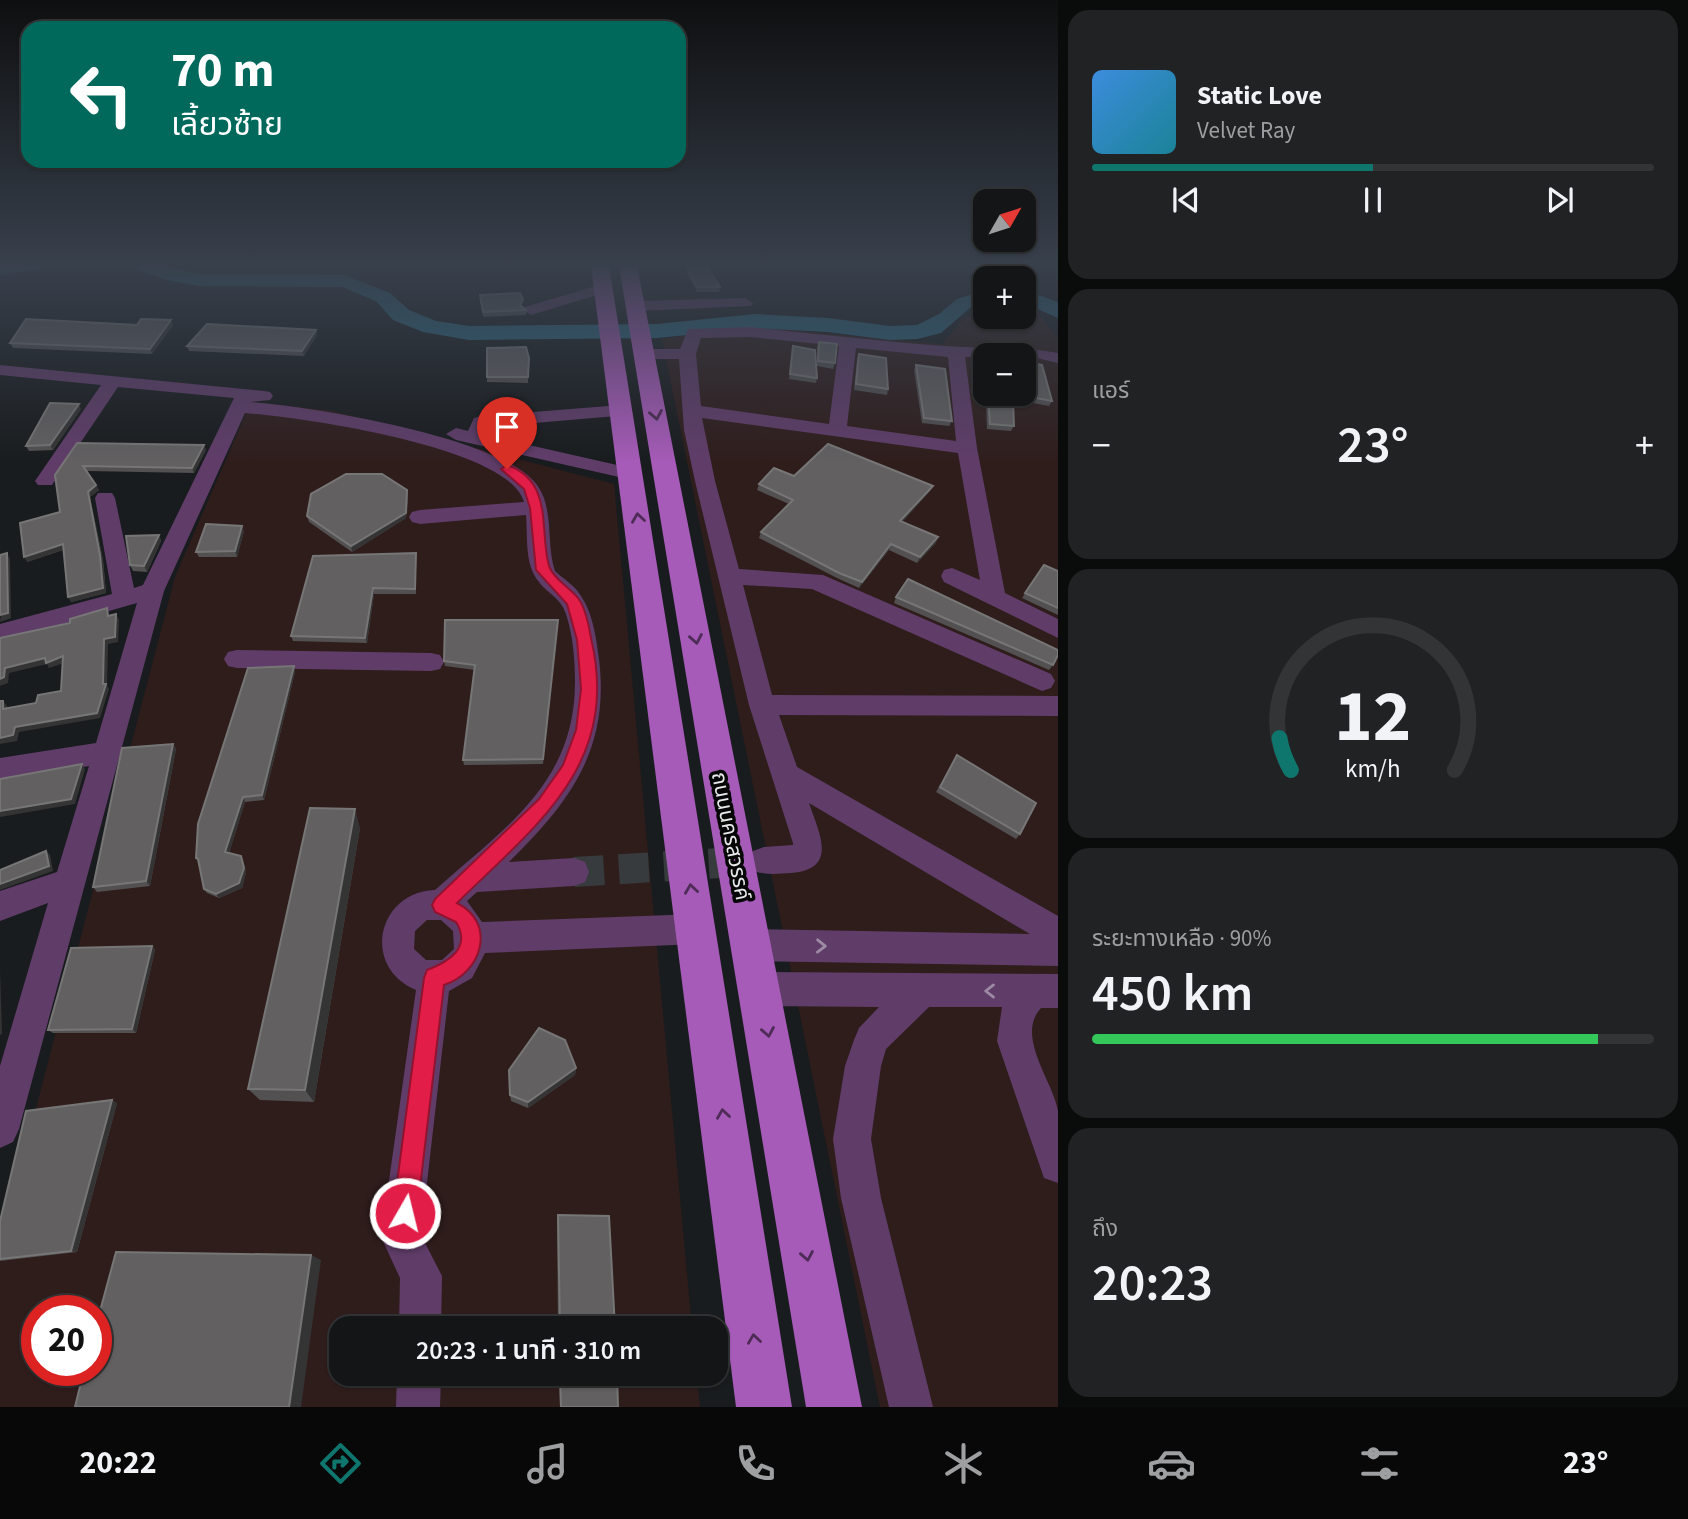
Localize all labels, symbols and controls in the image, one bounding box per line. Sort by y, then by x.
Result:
text: 70 m [171,36,275,106]
icon: left [56,49,147,140]
text: Static Love [1197,77,1322,114]
text: เลี้ยวซ้าย [171,102,283,148]
text: Velvet Ray [1197,114,1295,147]
icon: previous [1167,181,1205,219]
icon: pause [1354,181,1392,219]
icon: next [1541,181,1579,219]
north arrow [973,189,1036,252]
map controls [973,189,1036,406]
button: + [973,266,1036,329]
button: − [973,343,1036,406]
text: แอร์ [1092,374,1129,407]
pin [477,397,537,469]
icon: arrive [488,408,526,446]
one-way arrow [647,409,662,421]
text: 23° [1337,409,1409,483]
text: − [1092,419,1111,473]
text: + [1635,419,1654,473]
one-way arrow [631,512,646,524]
one-way arrow [688,633,703,645]
text: 12 [1335,665,1411,769]
text: km/h [1345,750,1401,786]
street label: ถนนนครสวรรค์ [704,769,758,903]
one-way arrow [684,883,699,895]
text: ระยะทางเหลือ · 90% [1092,922,1272,955]
one-way arrow [816,938,827,954]
text: 450 km [1092,957,1253,1031]
one-way arrow [984,983,995,998]
one-way arrow [760,1026,775,1037]
one-way arrow [715,1108,730,1120]
position arrow [368,1176,442,1250]
text: ถึง [1092,1212,1118,1245]
text: 20:23 [1092,1247,1213,1321]
one-way arrow [799,1249,814,1261]
speed limit sign: 20 [21,1295,112,1386]
text: 20:23 · 1 นาที · 310 m [416,1332,641,1369]
one-way arrow [747,1334,762,1345]
icon: directions [316,1439,365,1488]
icon: music [523,1439,572,1488]
icon: phone [731,1439,780,1488]
icon: climate [939,1439,988,1488]
icon: car [1147,1439,1196,1488]
icon: filters [1355,1439,1404,1488]
text: 20:22 [79,1440,157,1486]
text: 23° [1563,1440,1608,1486]

